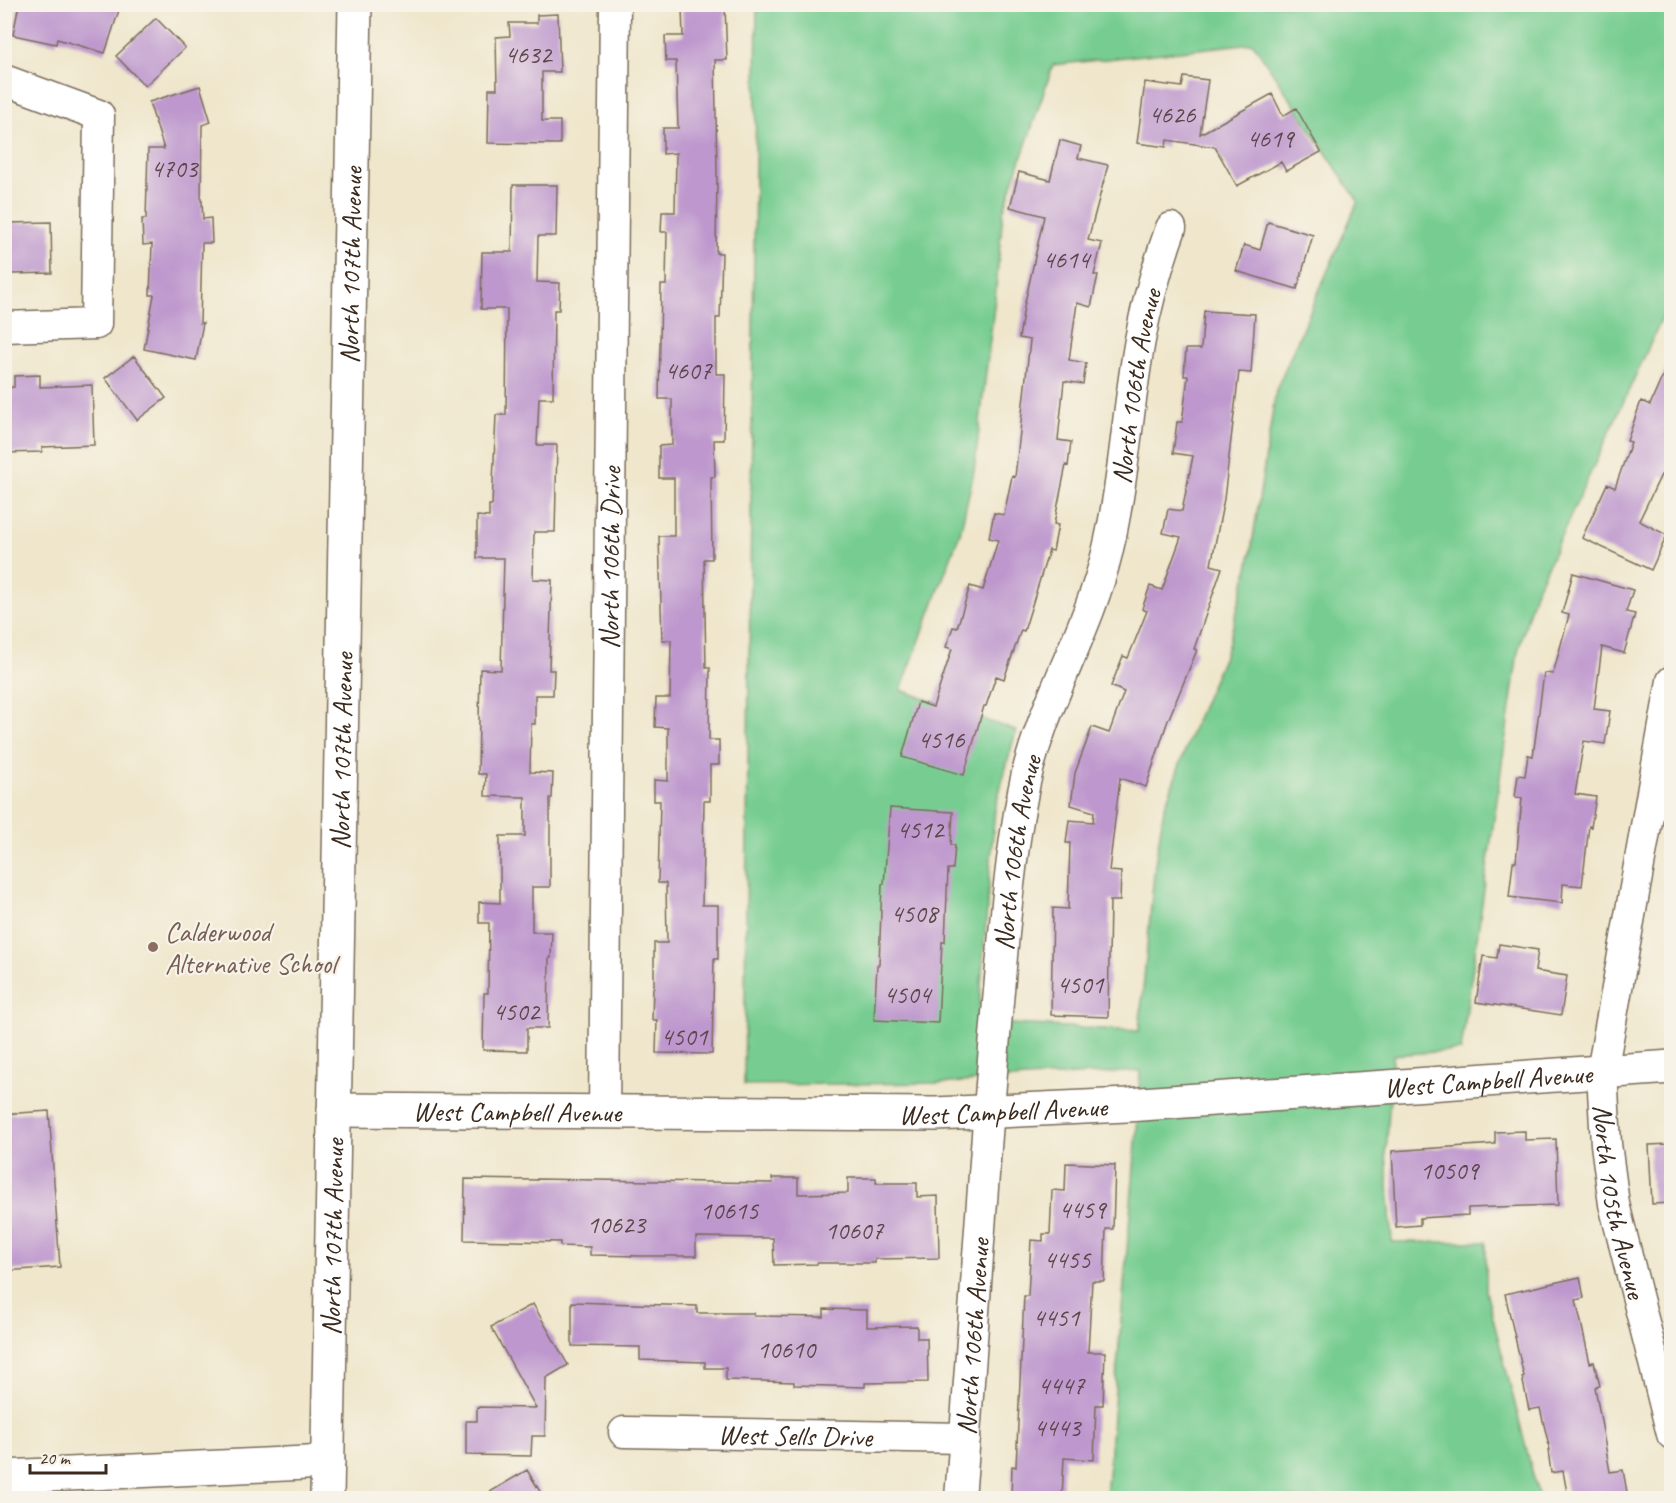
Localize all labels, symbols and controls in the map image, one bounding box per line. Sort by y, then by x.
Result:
house number: 4632 [505,38,554,71]
house number: 4626 [1149,98,1197,131]
house number: 4619 [1247,122,1296,155]
house number: 4703 [151,152,200,185]
street label: North 107th Avenue [331,165,369,364]
house number: 4614 [1043,243,1092,276]
street label: North 106th Avenue [1103,283,1169,486]
house number: 4607 [665,354,713,387]
street label: North 106th Drive [591,465,628,649]
street label: North 107th Avenue [322,651,360,850]
house number: 4516 [918,723,966,756]
street label: North 106th Avenue [985,749,1049,952]
house number: 4512 [897,813,946,846]
house number: 4508 [891,897,940,930]
place label: Calderwood Alternative School [165,914,341,981]
marker: Calderwood Alternative School [146,940,160,954]
house number: 4501 [1057,968,1105,1001]
house number: 4504 [884,978,933,1011]
house number: 4502 [493,995,542,1028]
house number: 4501 [661,1020,709,1053]
street label: West Campbell Avenue [1383,1055,1595,1105]
street label: West Campbell Avenue [899,1088,1110,1132]
street label: West Campbell Avenue [413,1093,623,1129]
street label: North 105th Avenue [1586,1103,1655,1304]
street label: North 107th Avenue [313,1136,351,1336]
house number: 10509 [1420,1154,1481,1187]
house number: 4459 [1059,1193,1108,1226]
house number: 10615 [700,1194,760,1227]
house number: 10623 [587,1208,648,1241]
house number: 10607 [825,1214,885,1247]
street label: North 106th Avenue [948,1235,997,1436]
house number: 4455 [1044,1243,1092,1276]
house number: 4451 [1033,1301,1081,1334]
house number: 10610 [757,1333,818,1366]
house number: 4447 [1038,1369,1086,1402]
house number: 4443 [1034,1411,1083,1444]
street label: West Sells Drive [718,1416,874,1454]
scale bar [30,1437,106,1475]
text: 20 m [39,1447,72,1469]

